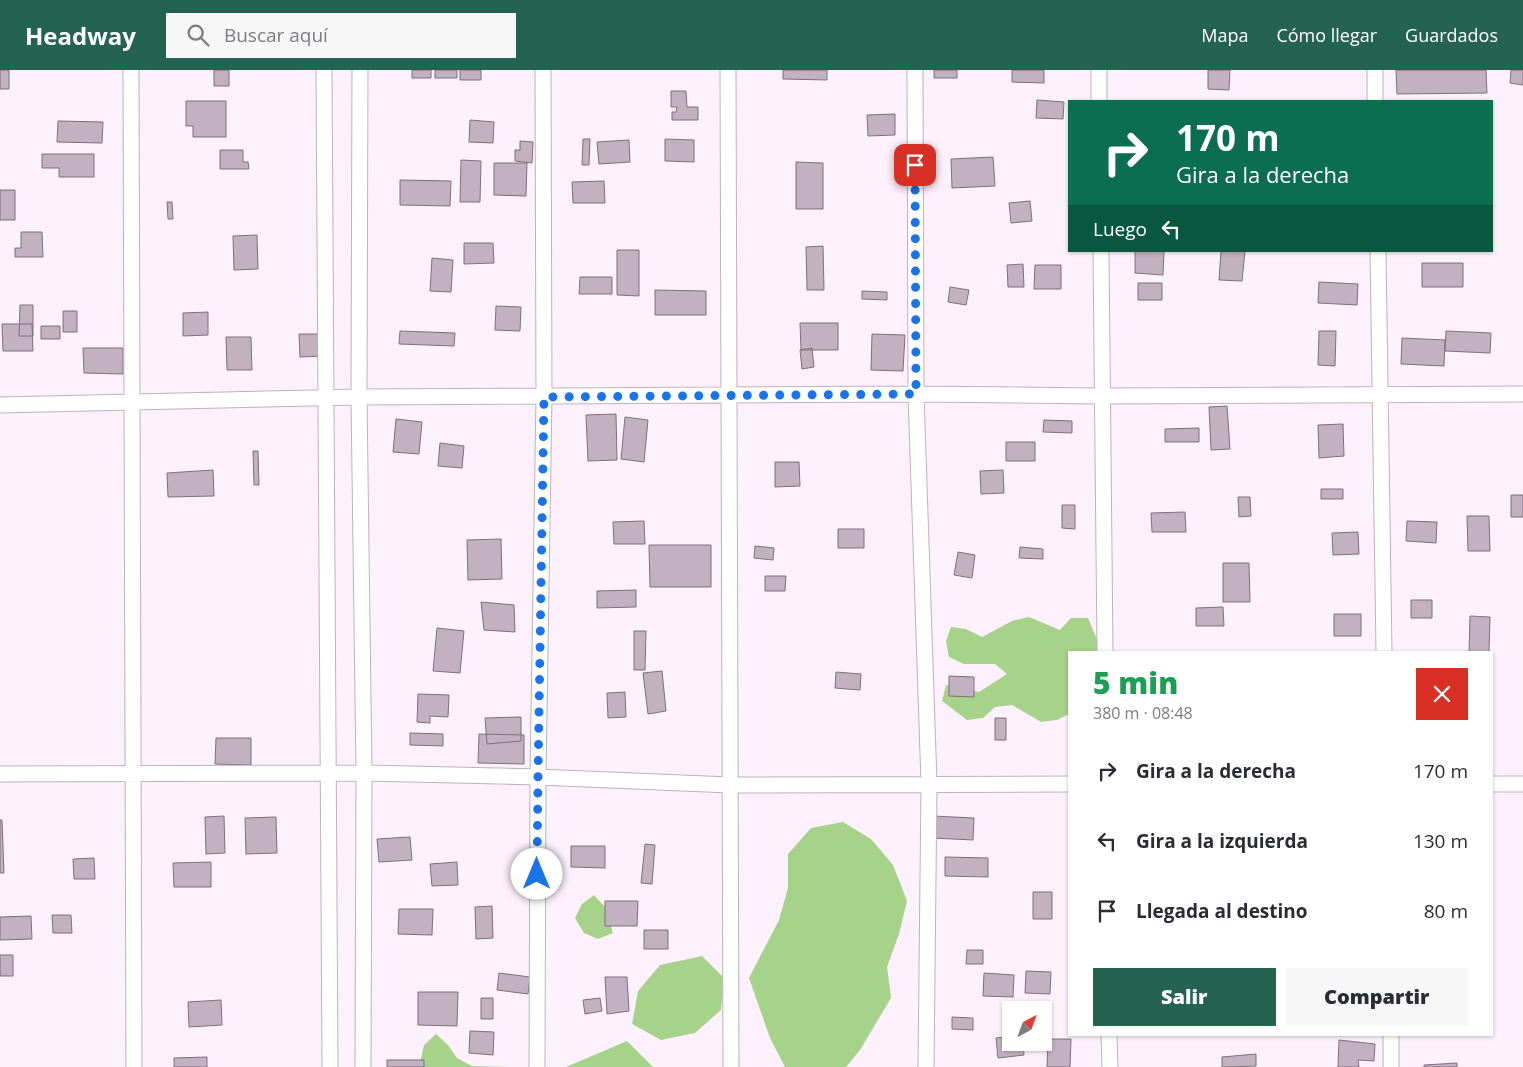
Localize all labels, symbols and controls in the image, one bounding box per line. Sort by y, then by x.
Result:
search box [166,13,516,58]
text: Headway [25,19,136,52]
icon: search [184,21,212,49]
text: Buscar aquí [224,22,328,48]
text: Mapa [1201,23,1248,47]
text: Cómo llegar [1276,23,1377,47]
text: Guardados [1405,23,1498,47]
text: 170 m [1176,114,1280,161]
icon: right [1093,120,1158,185]
pin [894,144,936,186]
icon: arrive [901,151,929,179]
text: Gira a la derecha [1176,159,1349,189]
icon: left [1157,215,1185,243]
text: Luego [1093,216,1147,242]
text: 5 min [1093,662,1178,703]
button: close [1416,668,1468,720]
text: 380 m · 08:48 [1093,702,1193,724]
icon: right [1093,757,1121,785]
text: Gira a la derecha [1136,758,1296,784]
text: 170 m [1413,758,1468,784]
icon: left [1093,827,1121,855]
text: Gira a la izquierda [1136,828,1308,854]
text: 130 m [1413,828,1468,854]
position arrow [510,847,562,899]
icon: arrive [1093,897,1121,925]
text: Llegada al destino [1136,898,1308,924]
text: 80 m [1424,898,1468,924]
button: Salir [1093,968,1276,1026]
button: Compartir [1286,968,1468,1026]
north arrow [1002,1001,1052,1051]
map controls [1002,1001,1052,1051]

